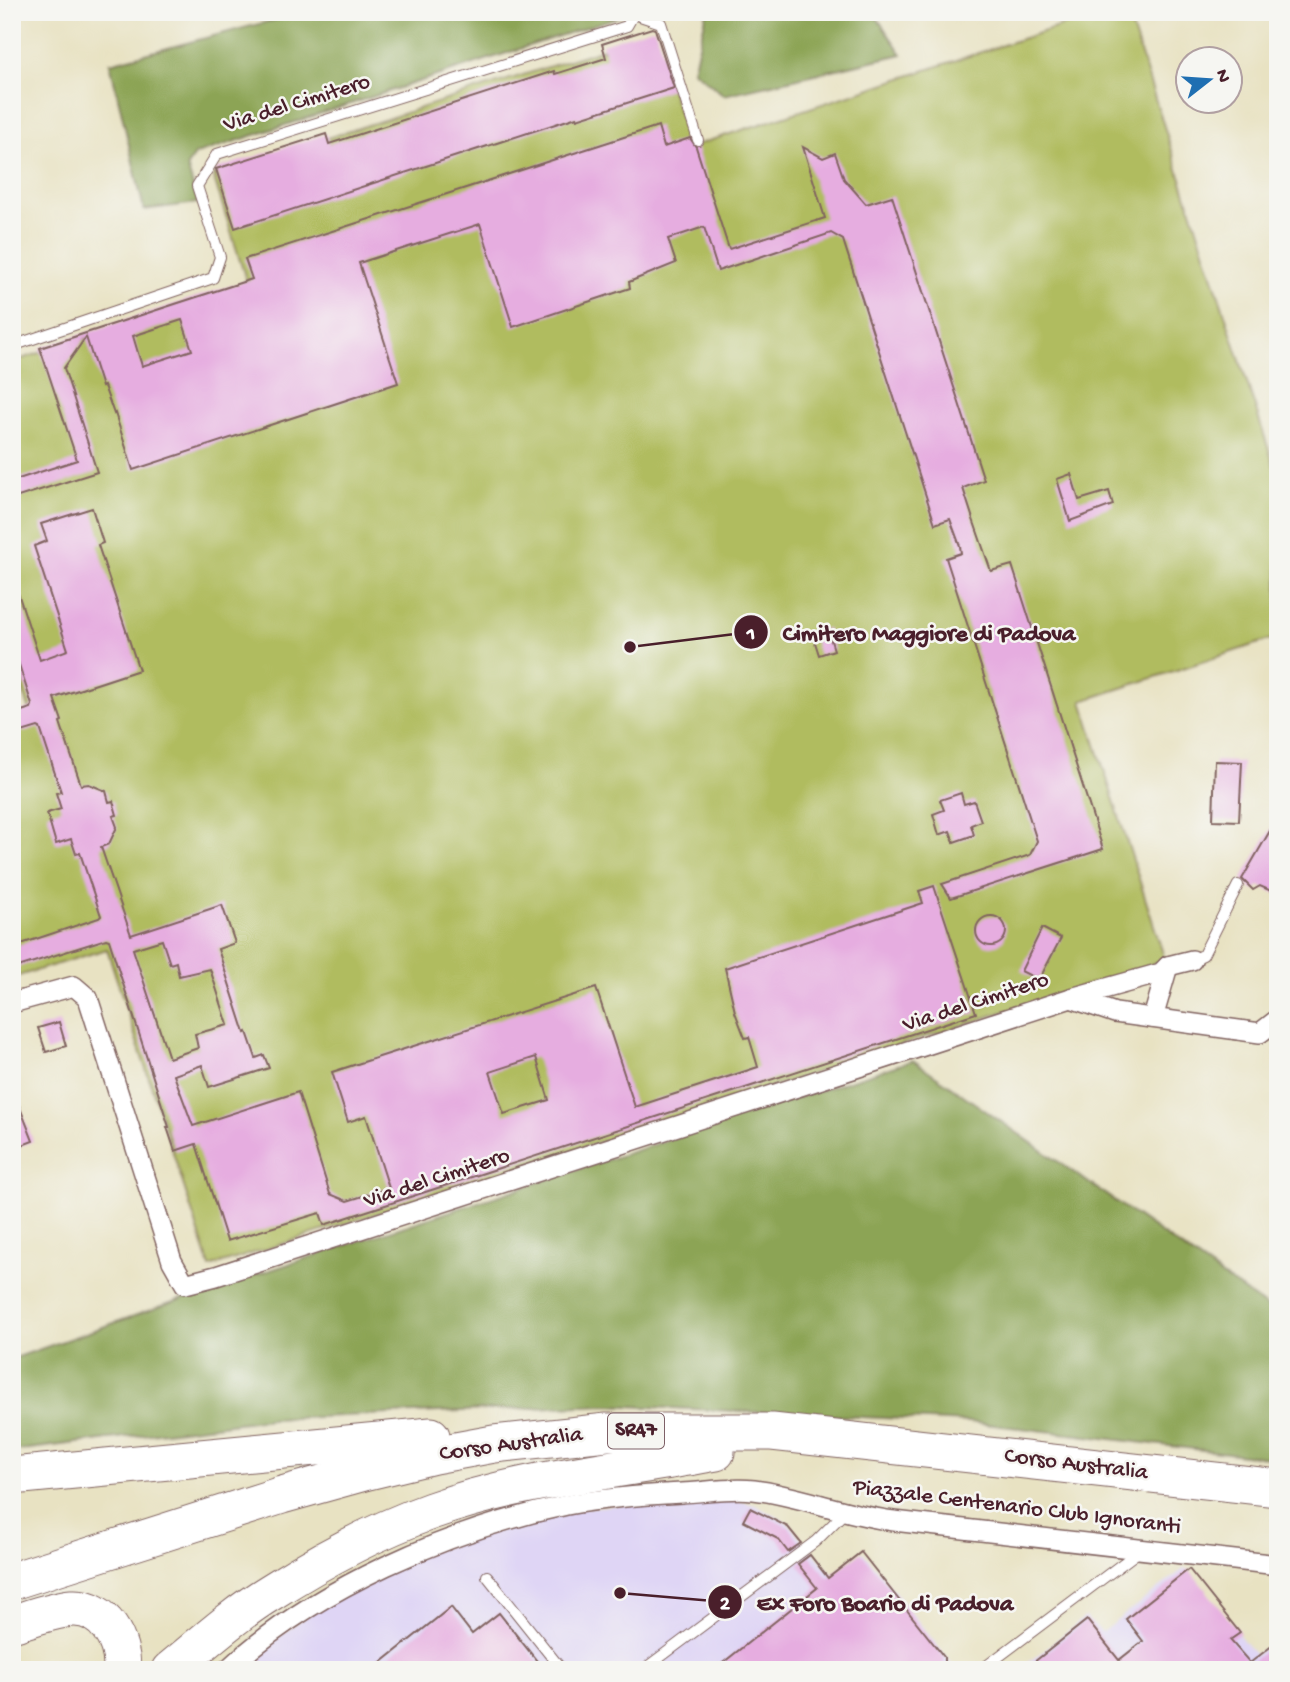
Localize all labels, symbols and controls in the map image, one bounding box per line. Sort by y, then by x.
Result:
north arrow [1174,46,1244,116]
text: N [1209,67,1235,85]
street label: Via del Cimitero [219,69,374,139]
callout: Cimitero Maggiore di Padova [734,609,1089,654]
text: Cimitero Maggiore di Padova [783,621,1077,650]
text: 1 [746,623,755,648]
street label: Via del Cimitero [899,967,1052,1040]
street label: Via del Cimitero [360,1143,513,1216]
road number: SR47 [608,1414,664,1448]
street label: Corso Australia [438,1421,586,1468]
street label: Corso Australia [1003,1443,1150,1487]
street label: Piazzale Centenario Club Ignoranti [850,1474,1183,1542]
callout: Ex Foro Boario di Padova [707,1580,1027,1625]
text: Ex Foro Boario di Padova [757,1591,1015,1620]
text: 2 [720,1593,731,1618]

